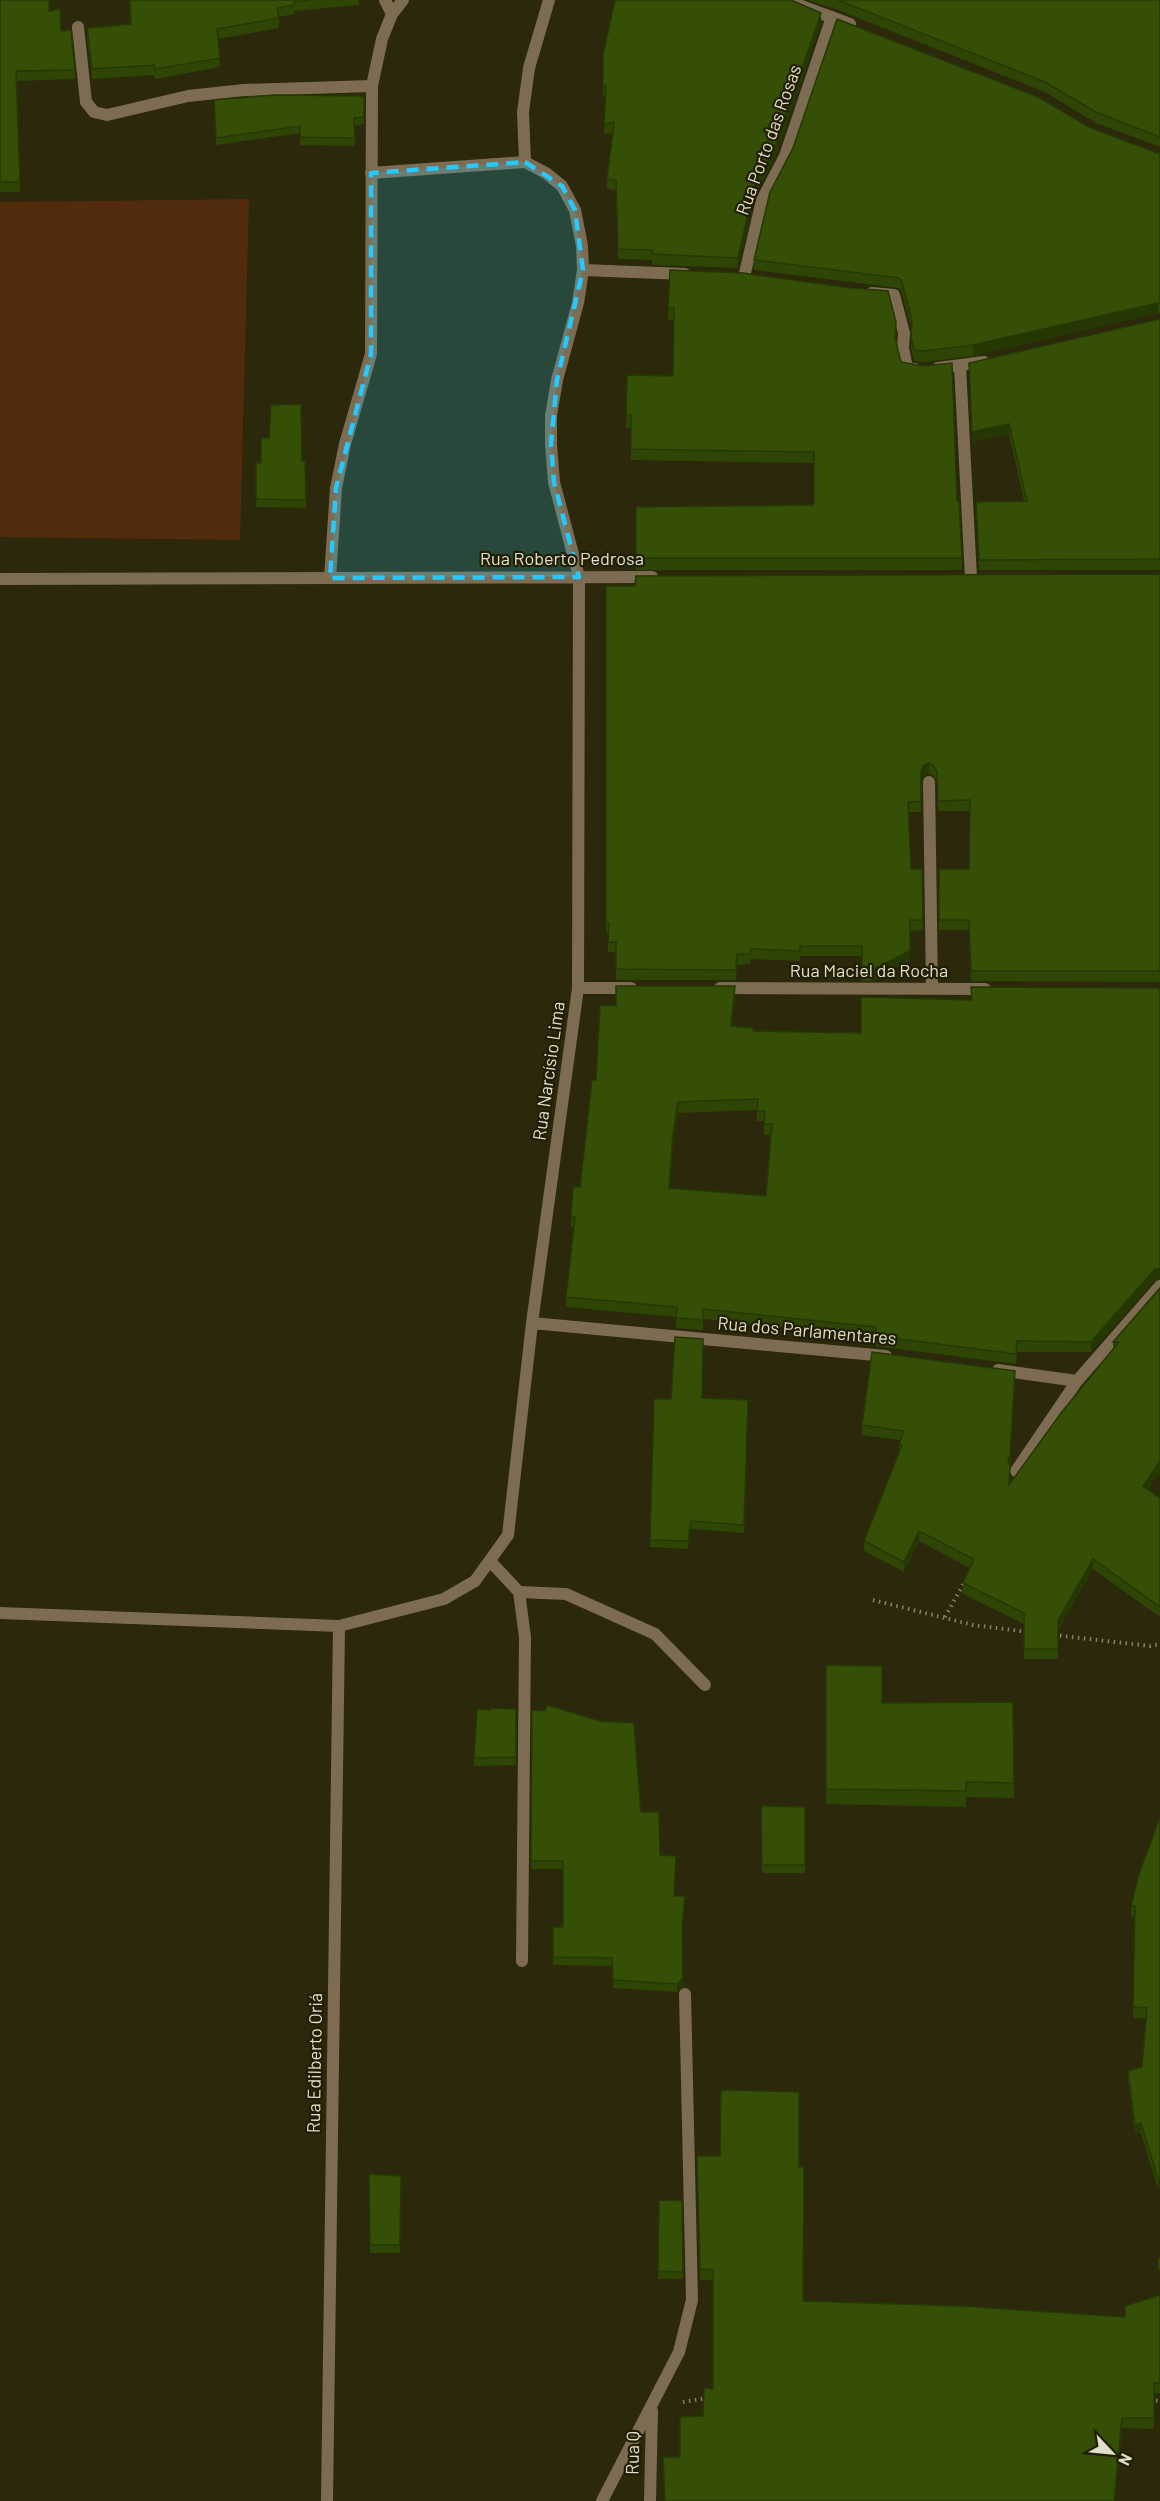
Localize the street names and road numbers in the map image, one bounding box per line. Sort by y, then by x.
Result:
street label: Rua Porto das Rosas [731,61,806,218]
street label: Rua Roberto Pedrosa [480,547,644,569]
street label: Rua Maciel da Rocha [790,959,948,981]
street label: Rua Narcísio Lima [527,1000,569,1142]
street label: Rua dos Parlamentares [717,1311,897,1349]
street label: Rua Edilberto Oriá [302,1993,326,2133]
street label: Rua Q [621,2431,643,2475]

